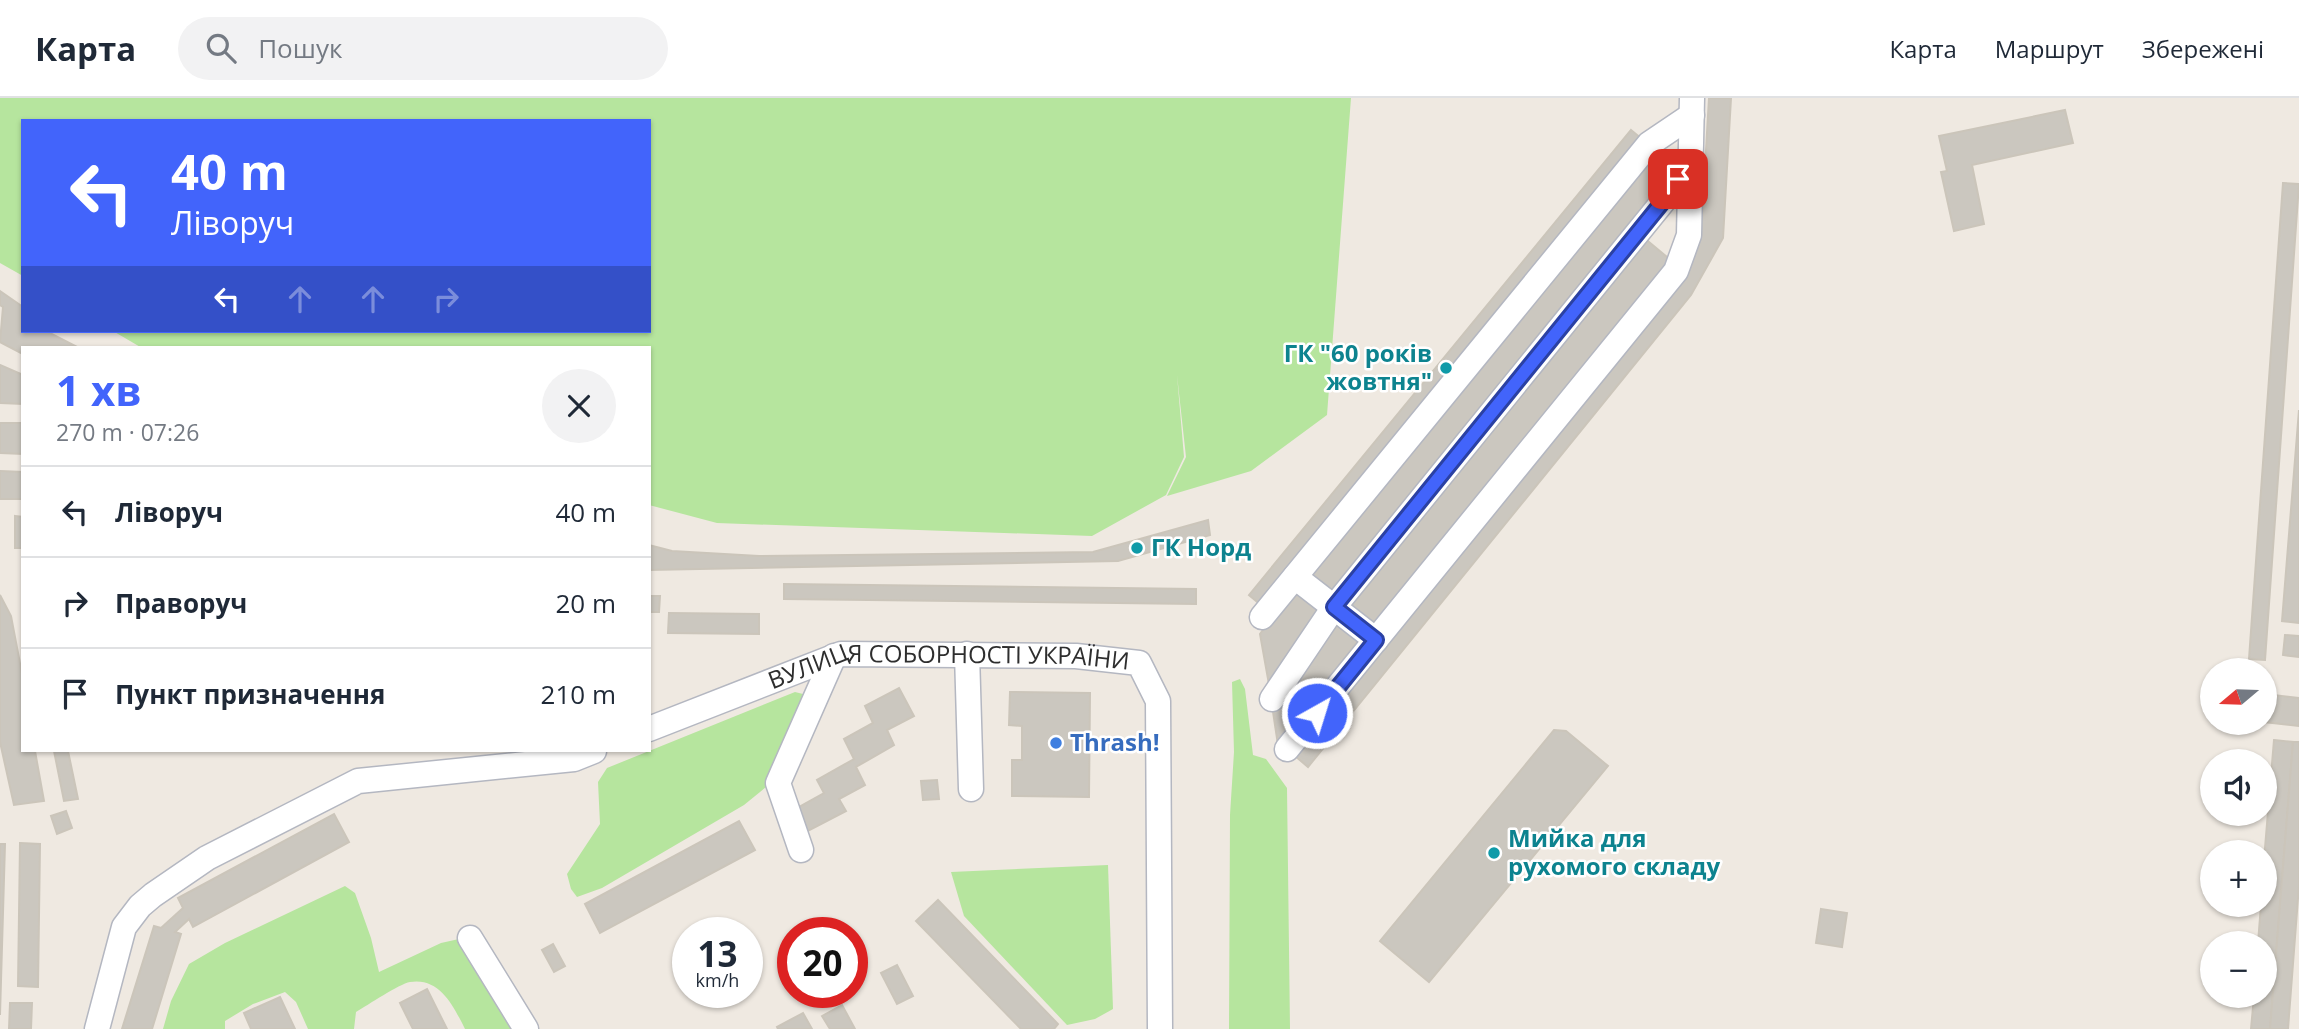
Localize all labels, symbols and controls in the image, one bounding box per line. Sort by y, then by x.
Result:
search box [178,17,668,80]
text: Карта [35,26,136,71]
icon: search [202,29,240,67]
text: Пошук [258,30,342,66]
text: Карта [1889,32,1957,65]
text: Маршрут [1995,32,2104,65]
text: Збережені [2142,32,2264,65]
text: 40 m [171,138,288,204]
icon: left [56,147,147,238]
pin [1648,149,1708,209]
icon: arrive [1659,160,1697,198]
text: Ліворуч [171,201,294,244]
icon: left [208,280,246,318]
icon: ahead [281,280,319,318]
icon: ahead [354,280,392,318]
icon: right [427,280,465,318]
place label: ГК "60 років жовтня" [1284,336,1432,397]
marker: ГК "60 років жовтня" [1438,360,1454,376]
text: 1 хв [56,361,142,418]
button: close [542,369,616,443]
text: 270 m · 07:26 [56,416,199,448]
icon: left [56,493,94,531]
text: Ліворуч [115,494,223,530]
text: 40 m [555,494,616,530]
place label: ГК Норд [1151,530,1251,563]
marker: ГК Норд [1129,540,1145,556]
icon: right [56,584,94,622]
text: Праворуч [115,585,247,621]
text: 20 m [555,585,616,621]
street label: ВУЛИЦЯ СОБОРНОСТІ УКРАЇНИ [763,635,1131,696]
north arrow [2200,658,2277,735]
map controls [2200,658,2277,1008]
icon: arrive [56,675,94,713]
text: Пункт призначення [115,676,385,712]
text: 210 m [541,676,616,712]
position arrow [1280,676,1354,750]
place label: Thrash! [1070,725,1160,758]
marker: Thrash! [1048,735,1064,751]
button: sound [2200,749,2277,826]
place label: Мийка для рухомого складу [1508,821,1720,882]
button: + [2200,840,2277,917]
marker: Мийка для рухомого складу [1486,845,1502,861]
speed limit sign: 20 [777,917,868,1008]
text: 13 [697,930,738,977]
button: − [2200,931,2277,1008]
text: km/h [696,968,739,992]

